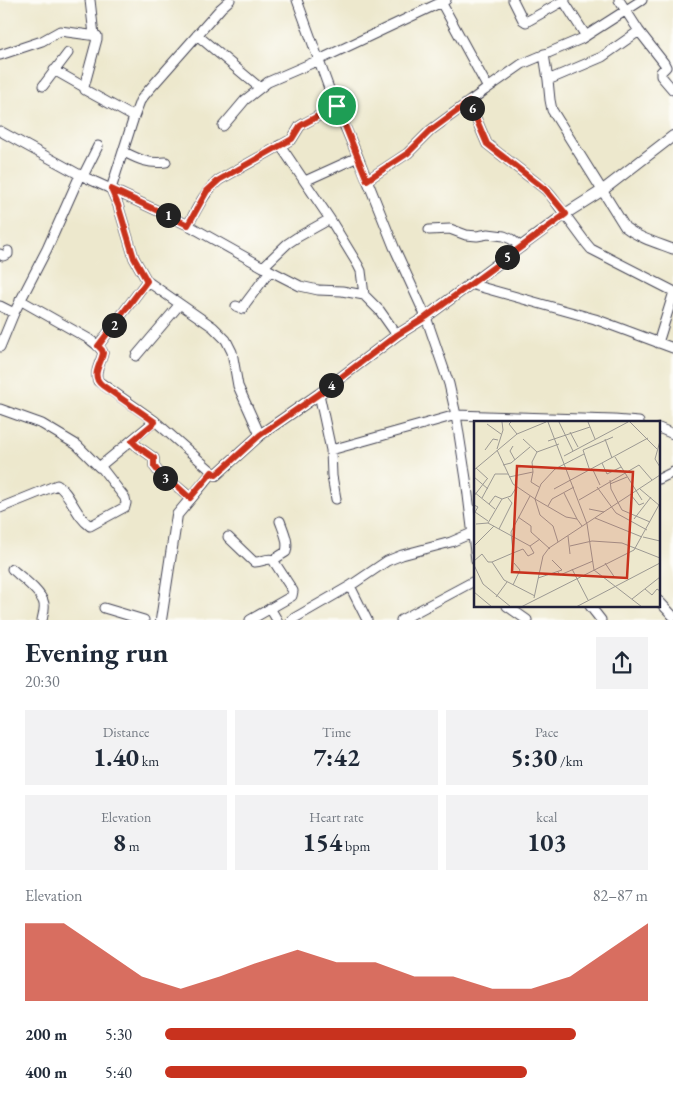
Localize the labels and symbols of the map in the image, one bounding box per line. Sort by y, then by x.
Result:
pin [316,85,358,127]
pin: 6 [460,96,484,120]
pin: 1 [156,202,180,228]
pin: 5 [494,244,520,270]
pin: 2 [102,312,126,338]
pin: 4 [318,372,344,398]
inset map [474,421,660,608]
pin: 3 [152,466,178,490]

